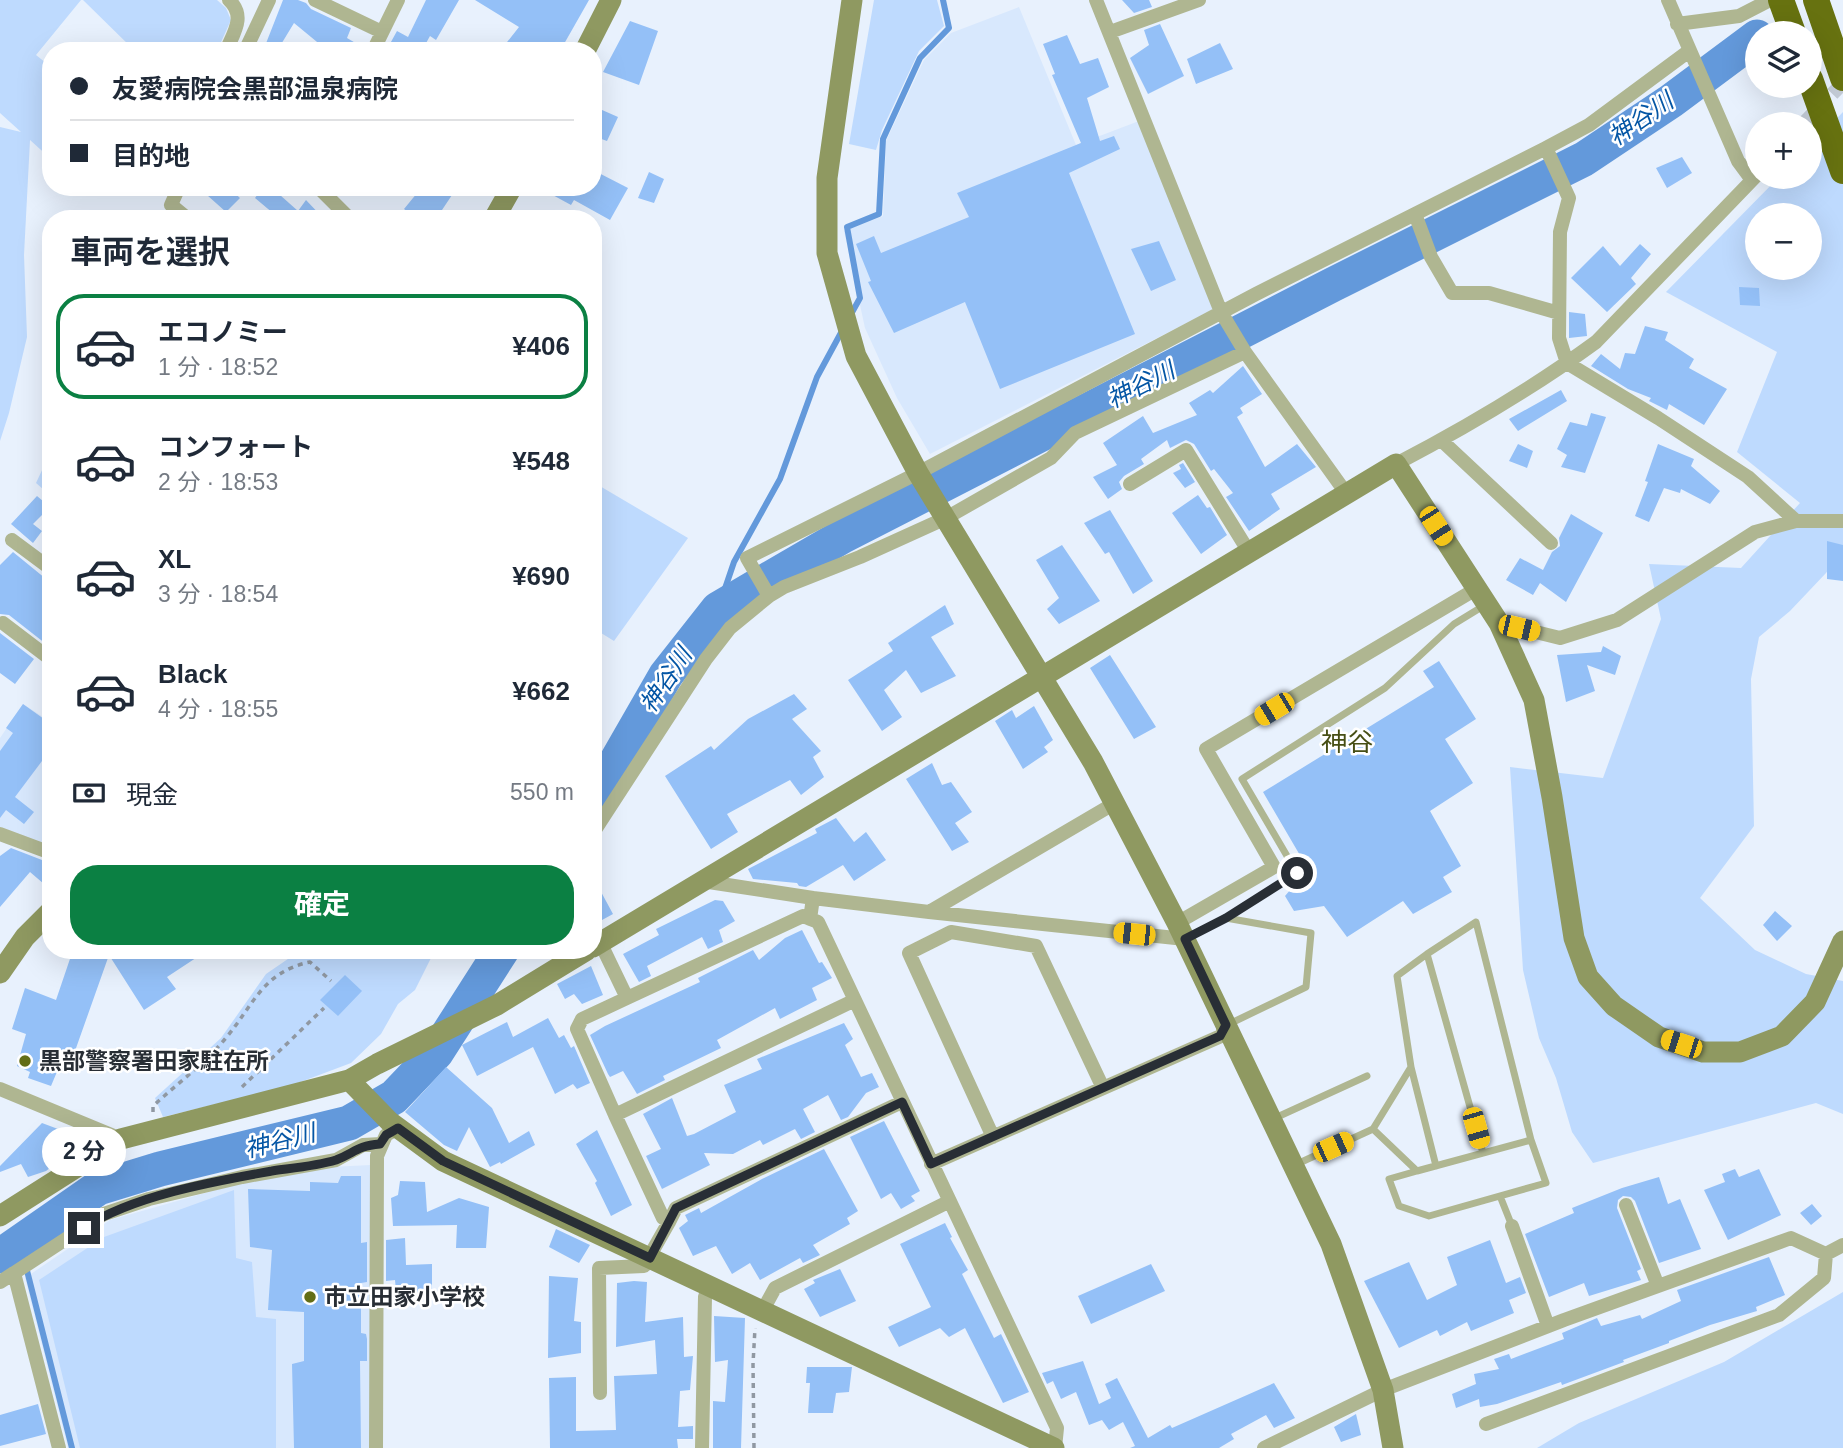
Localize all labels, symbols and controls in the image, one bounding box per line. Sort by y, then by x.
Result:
map controls [1745,21,1822,280]
button: layers [1745,21,1822,98]
text: 友愛病院会黒部温泉病院 [112,74,398,104]
water label: 神谷川 [1603,85,1680,150]
button: + [1745,112,1822,189]
text: 目的地 [112,141,190,171]
button: − [1745,203,1822,280]
text: 車両を選択 [70,234,230,270]
icon: car [74,315,137,378]
text: エコノミー [158,317,288,347]
text: ¥406 [512,331,570,361]
text: 1 分 · 18:52 [158,354,278,380]
water label: 神谷川 [1103,355,1182,413]
icon: car [74,430,137,493]
text: コンフォート [158,432,313,462]
text: ¥548 [512,446,570,476]
text: 2 分 · 18:53 [158,469,278,495]
car [1416,503,1457,549]
text: XL [158,544,191,574]
icon: car [74,545,137,608]
text: ¥690 [512,561,570,591]
text: 3 分 · 18:54 [158,581,278,607]
car [1497,613,1542,643]
water label: 神谷川 [634,640,699,717]
text: Black [158,659,227,689]
icon: car [74,660,137,723]
text: ¥662 [512,676,570,706]
car [1251,689,1298,729]
text: 4 分 · 18:55 [158,696,278,722]
district label: 神谷 [1321,727,1373,757]
icon: cash [70,774,108,812]
text: 550 m [510,779,574,805]
text: 現金 [126,780,178,810]
route start [1281,857,1313,889]
button: 確定 [70,865,574,945]
car [1113,921,1156,947]
car [1658,1028,1705,1060]
place label: 黒部警察署田家駐在所 [39,1048,269,1074]
marker: 黒部警察署田家駐在所 [17,1053,33,1069]
car [1461,1105,1492,1151]
water label: 神谷川 [242,1118,321,1162]
callout: 2 分 [42,1126,126,1176]
car [1310,1129,1357,1165]
text: 2 分 [63,1138,105,1164]
route end [68,1212,100,1244]
place label: 市立田家小学校 [324,1284,485,1310]
marker: 市立田家小学校 [302,1289,318,1305]

